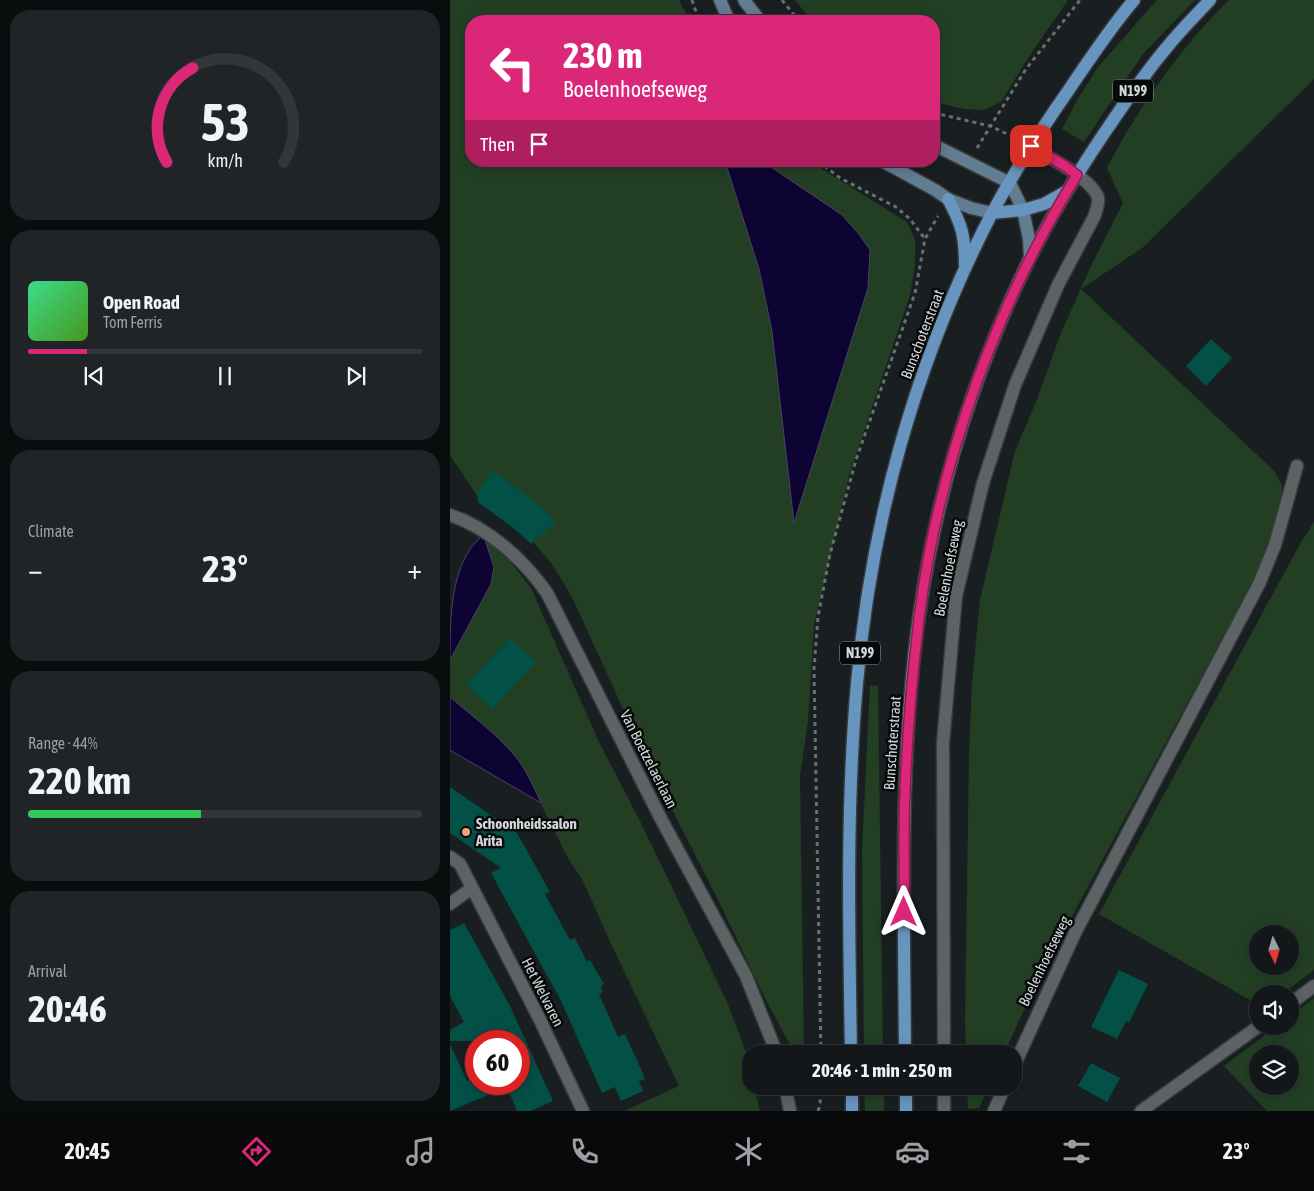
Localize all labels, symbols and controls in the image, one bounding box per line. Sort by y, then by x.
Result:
icon: left [480,35,545,100]
text: 230 m [563,35,642,75]
text: Boelenhoefseweg [563,76,707,102]
road number: N199 [1113,80,1153,102]
text: 53 [201,92,249,152]
pin [1010,125,1052,167]
icon: arrive [525,130,553,158]
icon: arrive [1017,132,1045,160]
text: Then [480,133,515,155]
text: km/h [207,150,243,171]
street label: Bunschoterstraat [897,287,947,381]
text: Open Road [103,291,180,313]
text: Tom Ferris [103,313,162,331]
icon: previous [80,362,108,390]
icon: pause [211,362,239,390]
icon: next [342,362,370,390]
street label: Boelenhoefseweg [930,518,966,618]
text: Climate [28,522,74,540]
text: 23° [202,547,248,590]
text: − [28,553,43,585]
text: + [407,553,422,585]
road number: N199 [840,641,880,664]
street label: Bunschoterstraat [880,695,904,791]
street label: Van Boetzelaerlaan [617,707,681,811]
text: Range · 44% [28,734,98,752]
text: 220 km [28,759,131,802]
place label: Schoonheidssalon Arita [475,815,577,849]
marker: Schoonheidssalon Arita [460,826,472,838]
position arrow [877,885,929,937]
street label: Boelenhoefseweg [1015,913,1073,1009]
north arrow [1249,925,1299,975]
map controls [1249,925,1299,1095]
street label: Het Welvaren [519,955,567,1029]
text: Arrival [28,962,67,980]
button: sound [1249,985,1299,1035]
text: 20:46 [28,987,107,1030]
speed limit sign: 60 [465,1030,530,1095]
button: layers [1249,1045,1299,1095]
text: 20:46 · 1 min · 250 m [812,1059,952,1081]
icon: directions [239,1134,274,1169]
icon: music [403,1134,438,1169]
icon: phone [567,1134,602,1169]
icon: climate [731,1134,766,1169]
icon: car [895,1134,930,1169]
icon: filters [1059,1134,1094,1169]
text: 20:45 [64,1138,110,1164]
text: 23° [1223,1138,1250,1164]

